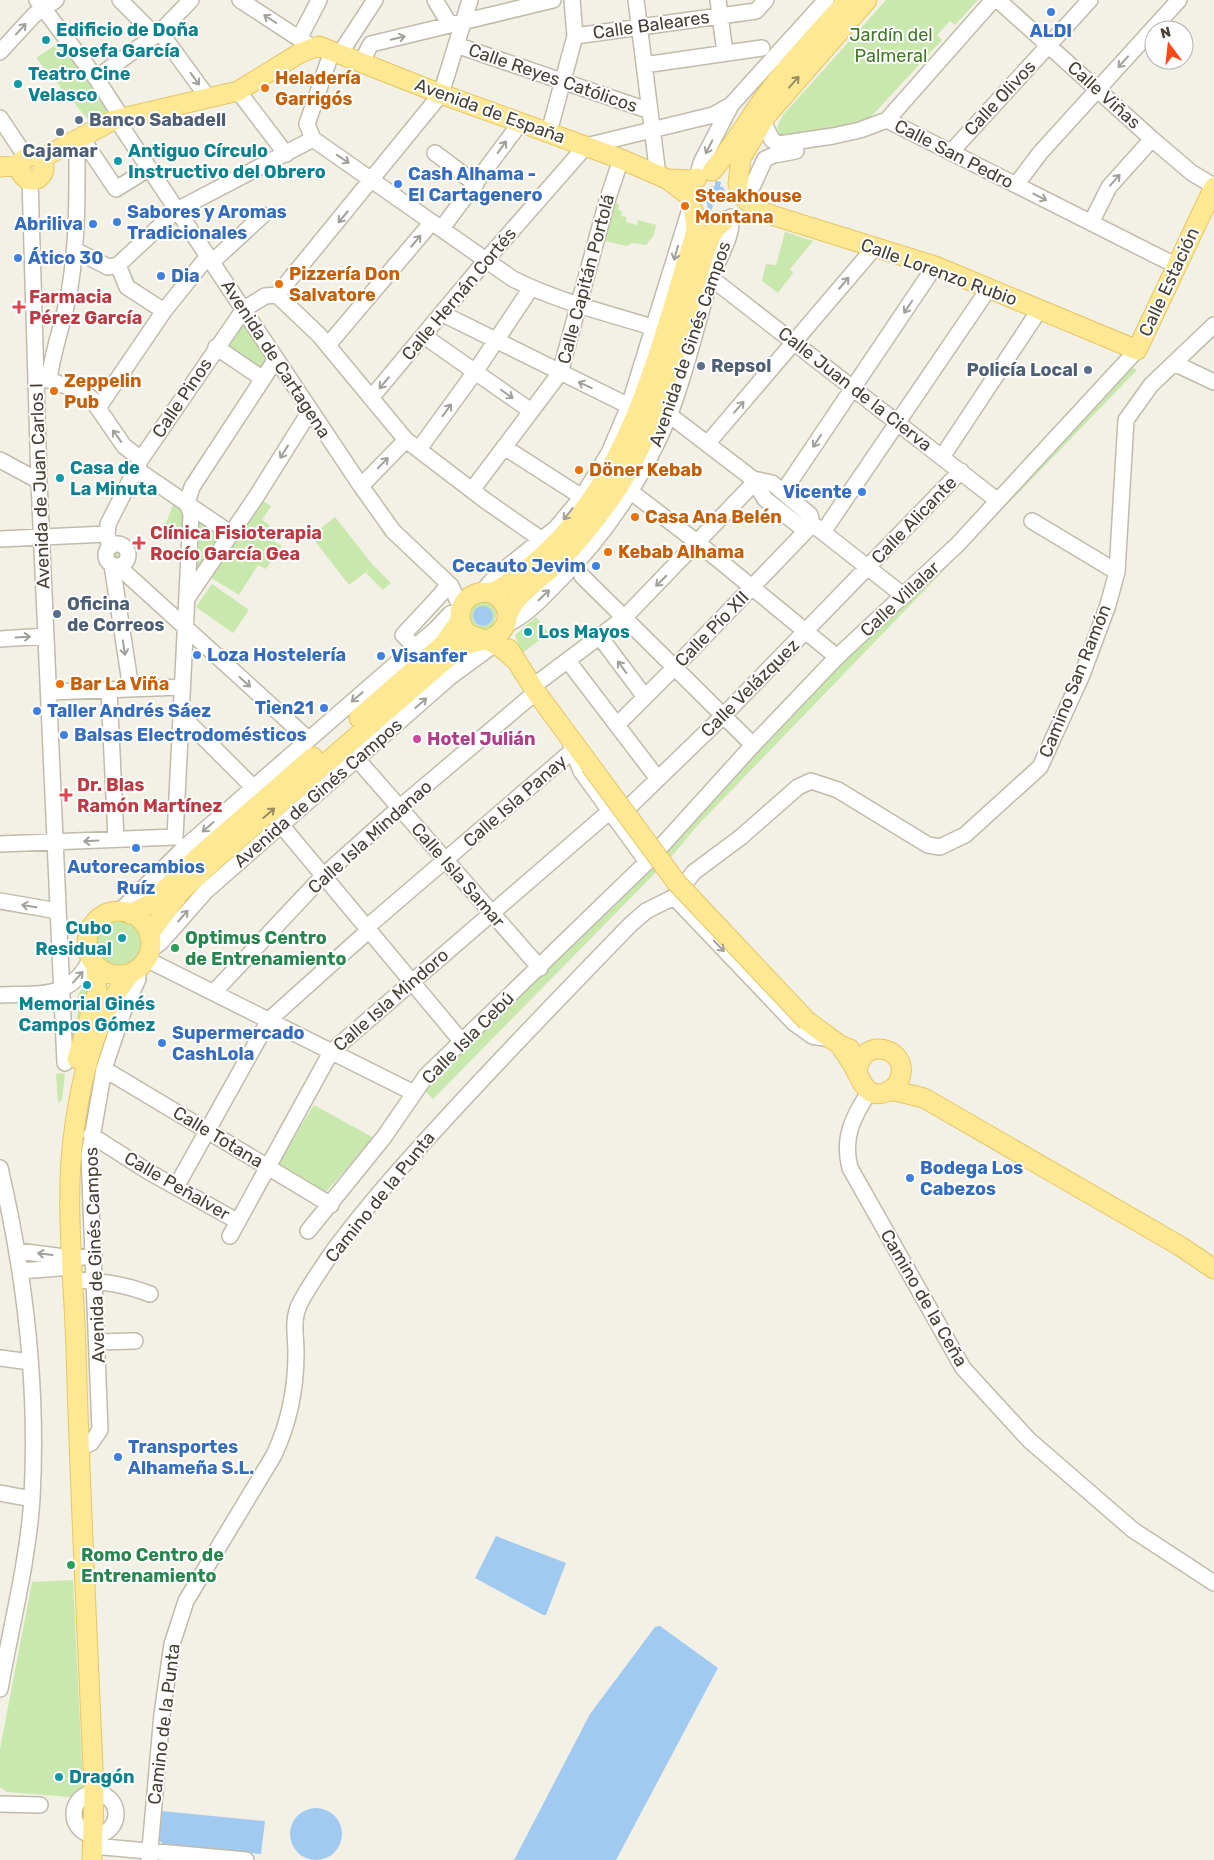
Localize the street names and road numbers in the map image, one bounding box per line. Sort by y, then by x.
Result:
street label: Calle Baleares [591,6,711,44]
street label: Calle Reyes Católicos [466,39,640,117]
street label: Calle Olivos [959,56,1041,140]
street label: Calle Viñas [1063,56,1145,134]
street label: Avenida de España [412,74,568,148]
street label: Calle San Pedro [891,114,1017,194]
street label: Calle Capitán Portolá [553,192,619,366]
street label: Calle Hernán Cortés [397,223,521,365]
street label: Calle Estación [1134,224,1204,340]
street label: Calle Lorenzo Rubio [858,233,1020,311]
street label: Avenida de Ginés Campos [644,238,736,450]
street label: Avenida de Cartagena [217,276,335,442]
street label: Calle Juan de la Cierva [774,322,936,456]
street label: Calle Pinos [147,354,217,442]
street label: Avenida de Juan Carlos I [25,383,55,589]
street label: Calle Alicante [867,472,961,568]
street label: Calle Villalar [856,557,944,641]
street label: Calle Pío XII [670,586,754,672]
street label: Camino San Ramón [1034,601,1116,761]
street label: Calle Velázquez [696,634,804,742]
street label: Avenida de Ginés Campos [229,714,407,872]
street label: Calle Isla Panay [459,750,571,852]
street label: Calle Isla Mindanao [303,776,437,898]
street label: Calle Isla Samar [406,818,510,932]
street label: Calle Isla Mindoro [329,944,453,1056]
street label: Calle Isla Cebú [417,987,519,1089]
street label: Calle Totana [169,1101,267,1173]
street label: Camino de la Punta [320,1127,440,1267]
street label: Avenida de Ginés Campos [80,1147,110,1363]
street label: Calle Peñalver [120,1147,234,1225]
street label: Camino de la Ceña [876,1225,972,1371]
street label: Camino de la Punta [143,1642,185,1806]

